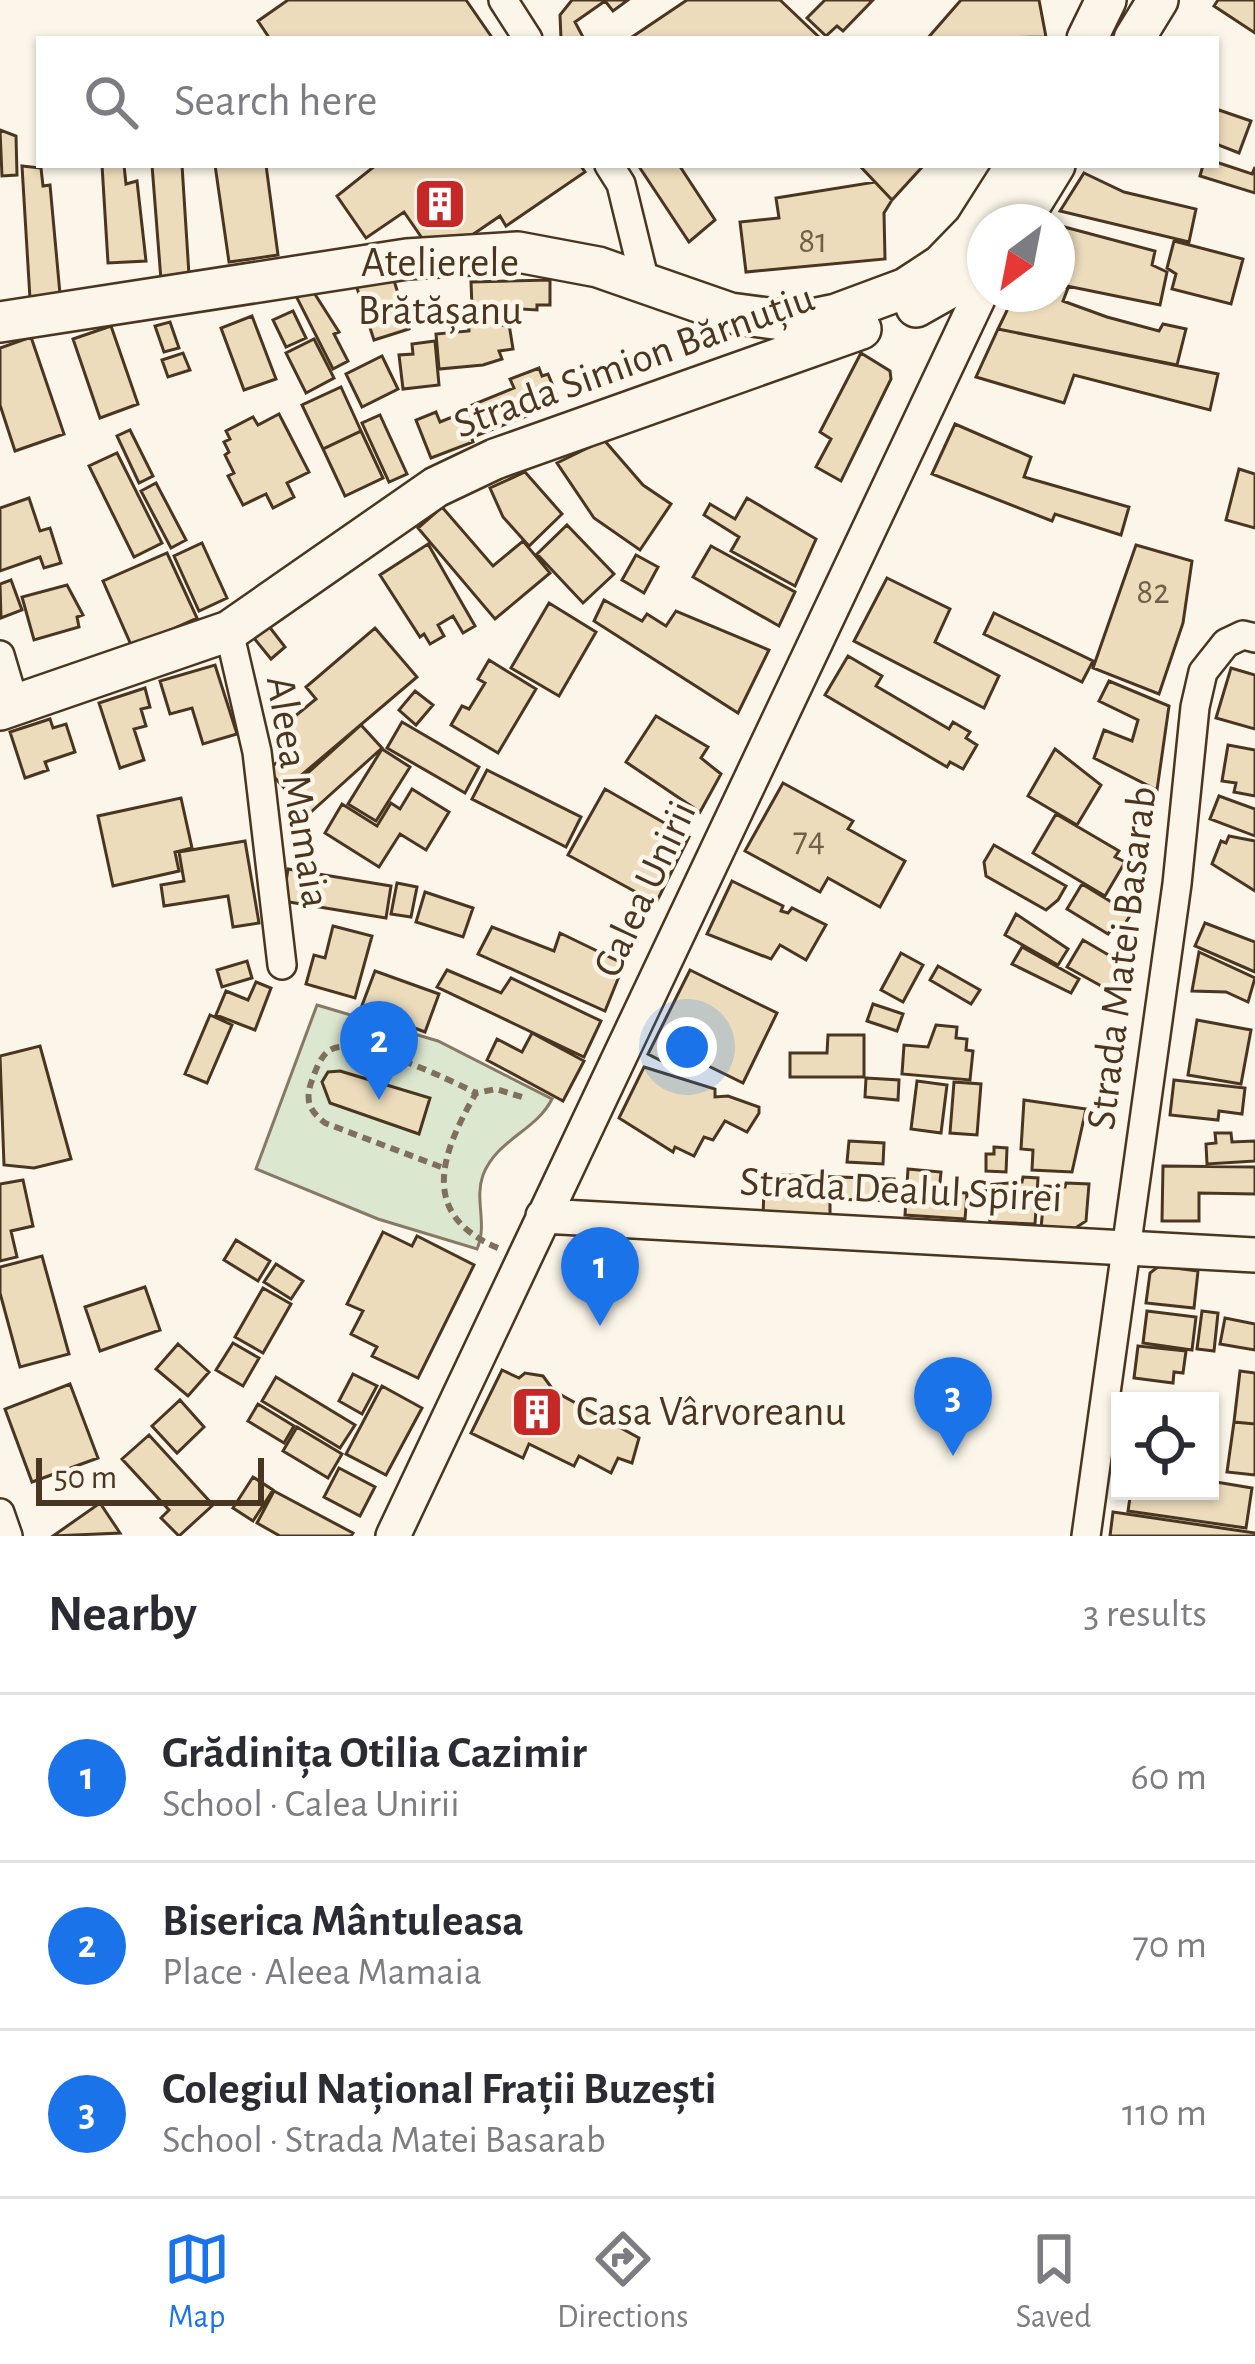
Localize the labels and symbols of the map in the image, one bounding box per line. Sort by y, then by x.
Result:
building icon: Atelierele Brătășanu [412,176,468,232]
north arrow [967,204,1075,312]
house number: 81 [798,223,828,259]
place label: Atelierele Brătășanu [357,242,523,335]
street label: Strada Simion Bărnuțiu [448,276,820,448]
house number: 82 [1136,574,1170,610]
street label: Aleea Mamaia [259,673,337,911]
street label: Strada Matei Basarab [1080,784,1164,1132]
street label: Calea Unirii [586,795,704,983]
house number: 74 [793,822,825,858]
pin: 2 [340,1001,418,1100]
your location [657,1017,717,1077]
street label: Strada Dealul Spirei [739,1161,1063,1219]
pin: 1 [561,1227,639,1326]
pin: 3 [914,1357,992,1456]
building icon: Casa Vârvoreanu [509,1384,565,1440]
place label: Casa Vârvoreanu [576,1391,846,1433]
scale bar [36,1452,264,1505]

